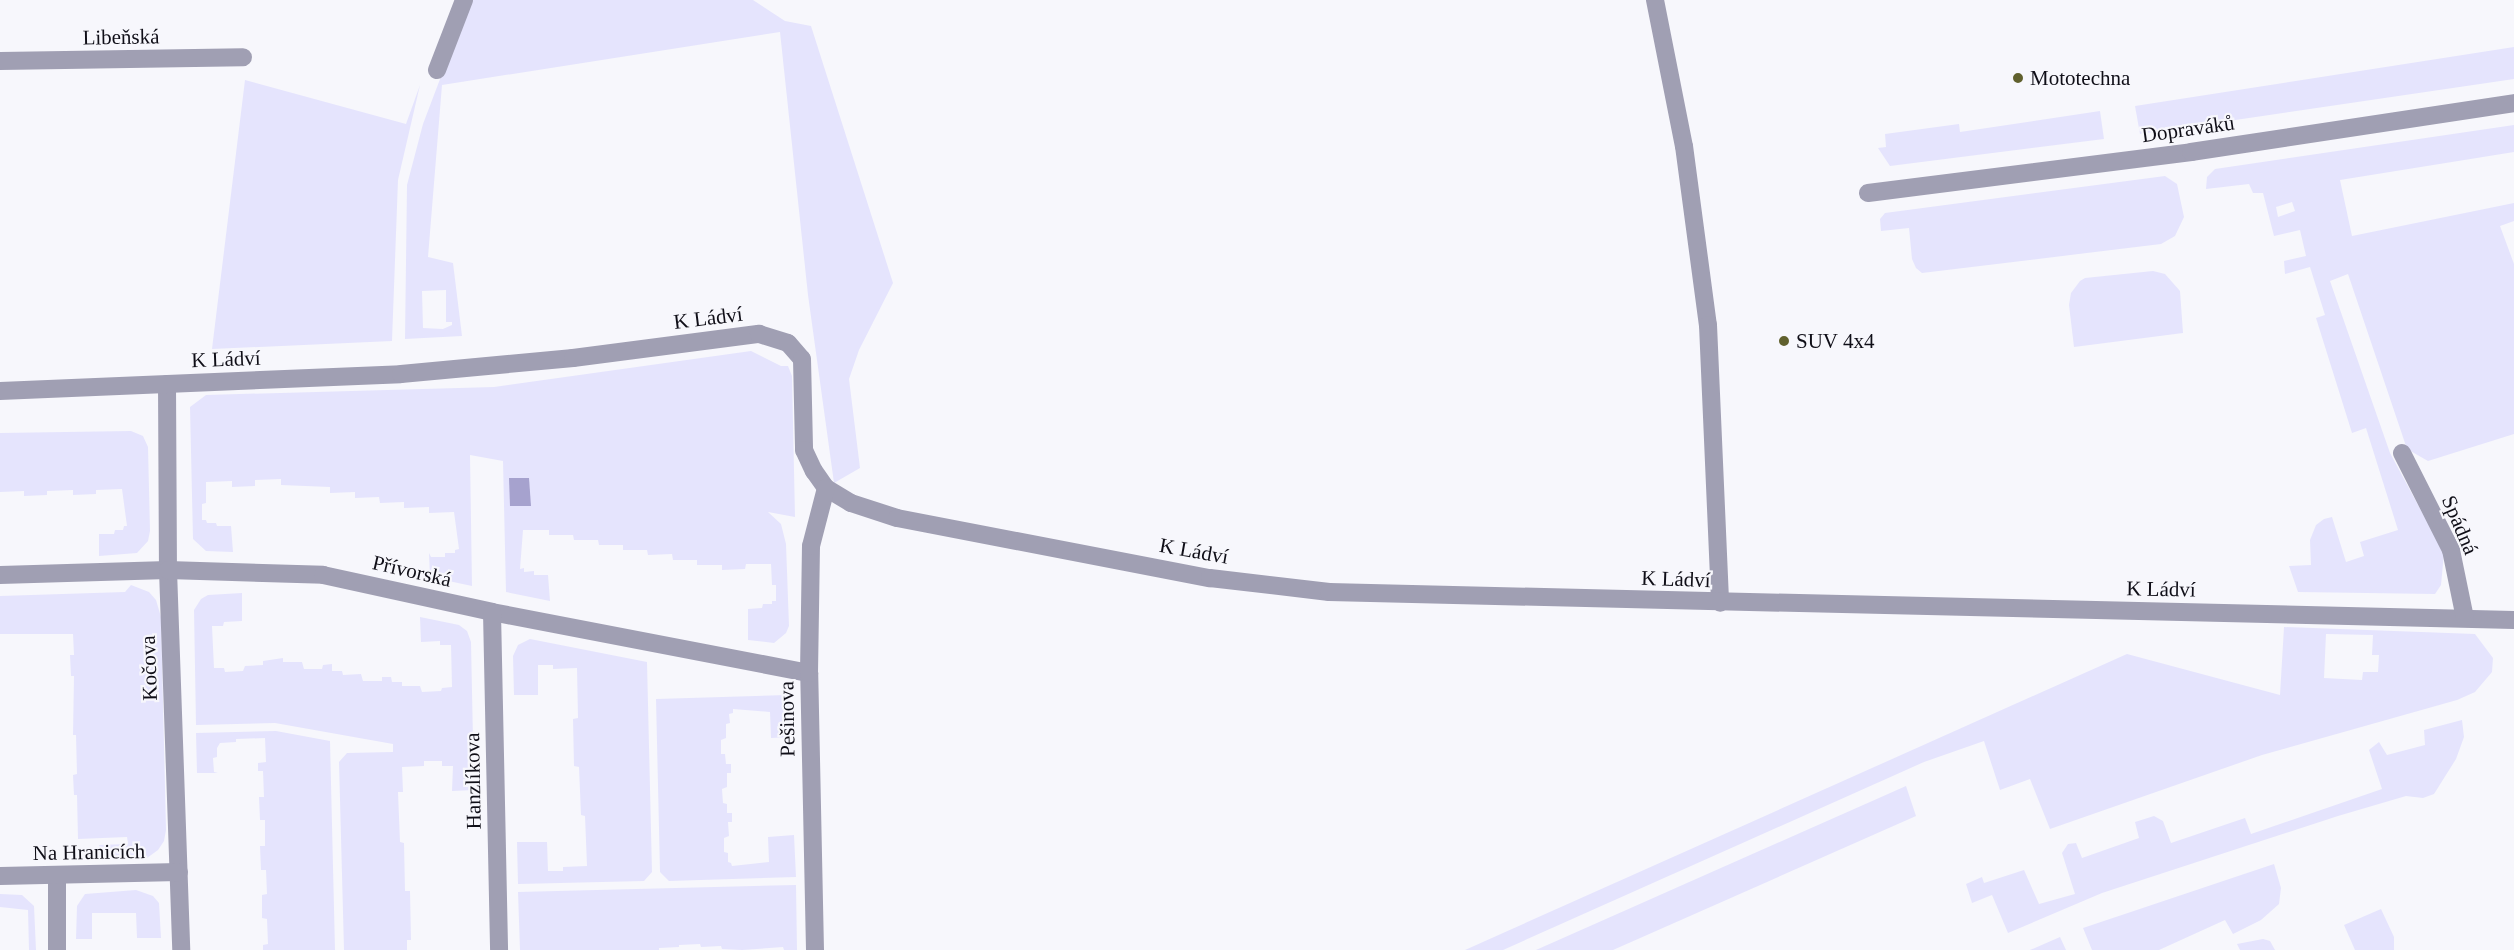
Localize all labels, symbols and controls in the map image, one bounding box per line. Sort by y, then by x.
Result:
street label: Libeňská [82,24,160,50]
place label: Mototechna [2030,65,2130,91]
marker: Mototechna [2011,71,2025,85]
street label: Dopraváků [2140,110,2236,148]
street label: K Ládví [672,301,744,335]
place label: SUV 4x4 [1796,328,1875,354]
marker: SUV 4x4 [1777,334,1791,348]
street label: K Ládví [191,345,261,373]
street label: Spádná [2436,492,2484,558]
street label: K Ládví [1158,533,1230,569]
street label: Přívorská [370,550,454,592]
street label: K Ládví [1641,565,1711,593]
street label: K Ládví [2126,576,2196,602]
street label: Kočova [135,635,163,701]
street label: Pešinova [774,681,800,757]
street label: Hanzlíkova [460,732,486,830]
street label: Na Hranicích [33,838,145,866]

